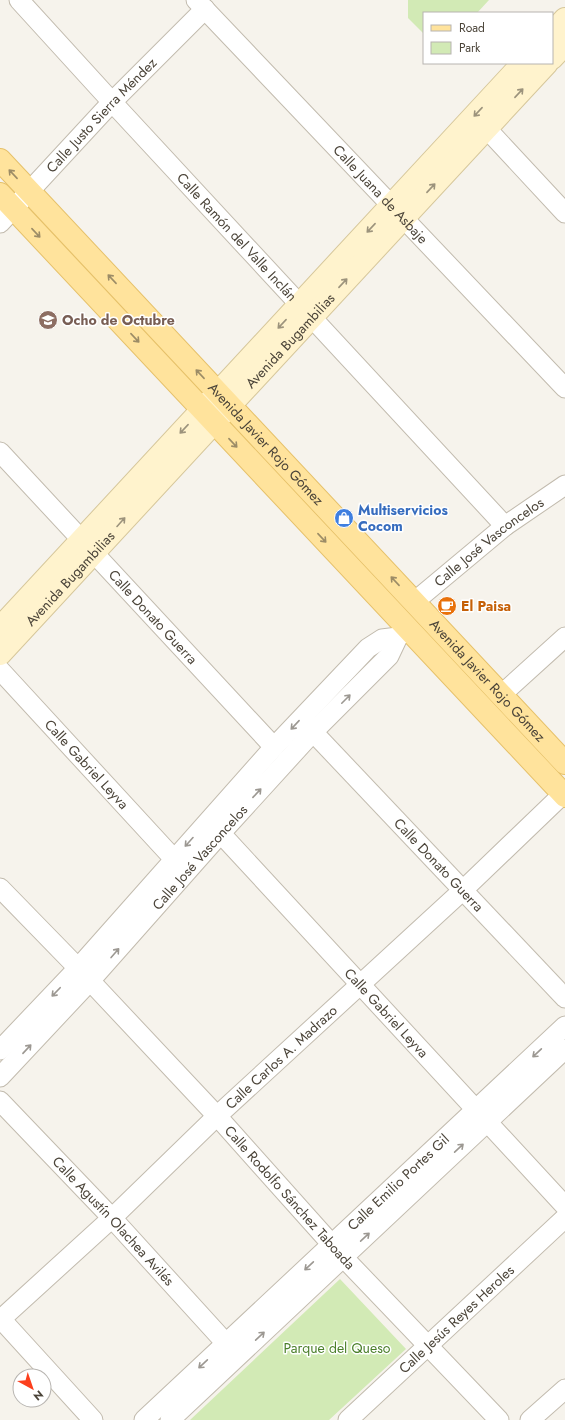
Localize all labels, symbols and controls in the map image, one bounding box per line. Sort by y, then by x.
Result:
legend [423,12,553,64]
text: Road [459,19,485,37]
text: Park [459,39,481,57]
street label: Calle Justo Sierra Méndez [41,53,161,177]
one-way arrow [515,87,524,98]
one-way arrow [473,107,482,117]
street label: Calle Juana de Asbaje [329,140,433,248]
street label: Calle Ramón del Valle Inclán [172,168,302,306]
one-way arrow [8,169,18,179]
one-way arrow [426,183,436,193]
one-way arrow [366,223,375,233]
one-way arrow [31,228,41,238]
one-way arrow [107,274,116,284]
one-way arrow [338,278,347,288]
street label: Avenida Bugambilias [241,288,340,393]
school or university icon: Ocho de Octubre [37,309,59,331]
place label: Ocho de Octubre [62,310,175,330]
one-way arrow [278,318,287,328]
one-way arrow [130,333,140,343]
one-way arrow [196,369,205,379]
street label: Avenida Javier Rojo Gómez [203,378,329,510]
one-way arrow [179,424,189,434]
one-way arrow [228,438,238,448]
street label: Calle José Vasconcelos [430,492,548,591]
place label: Multiservicios Cocom [358,500,448,536]
shop icon: Multiservicios Cocom [333,507,355,529]
one-way arrow [117,517,126,528]
street label: Avenida Bugambilias [21,526,119,630]
one-way arrow [317,533,327,543]
street label: Calle Donato Guerra [104,565,202,669]
one-way arrow [390,576,400,586]
cafe icon: El Paisa [436,595,458,617]
place label: El Paisa [461,596,511,616]
street label: Avenida Javier Rojo Gómez [425,615,550,746]
one-way arrow [341,694,351,704]
street label: Calle Gabriel Leyva [40,715,133,814]
one-way arrow [290,720,300,730]
one-way arrow [252,788,262,798]
street label: Calle José Vasconcelos [147,800,252,914]
street label: Calle Donato Guerra [389,813,488,916]
one-way arrow [184,837,193,847]
one-way arrow [110,948,119,958]
street label: Calle Gabriel Leyva [340,963,433,1062]
one-way arrow [51,987,61,997]
street label: Calle Carlos A. Madrazo [221,1000,342,1114]
one-way arrow [22,1044,31,1054]
one-way arrow [531,1048,542,1057]
street label: Calle Rodolfo Sánchez Taboada [220,1121,360,1274]
street label: Calle Emilio Portes Gil [343,1129,454,1235]
one-way arrow [454,1143,464,1153]
street label: Calle Agustín Olachea Avilés [48,1152,179,1290]
one-way arrow [359,1233,369,1242]
street label: Calle Jesús Reyes Heroles [394,1260,519,1378]
one-way arrow [304,1261,314,1270]
one-way arrow [255,1331,265,1341]
park label: Parque del Queso [284,1338,391,1358]
one-way arrow [198,1359,208,1369]
north arrow [12,1368,52,1408]
text: N [30,1387,47,1405]

